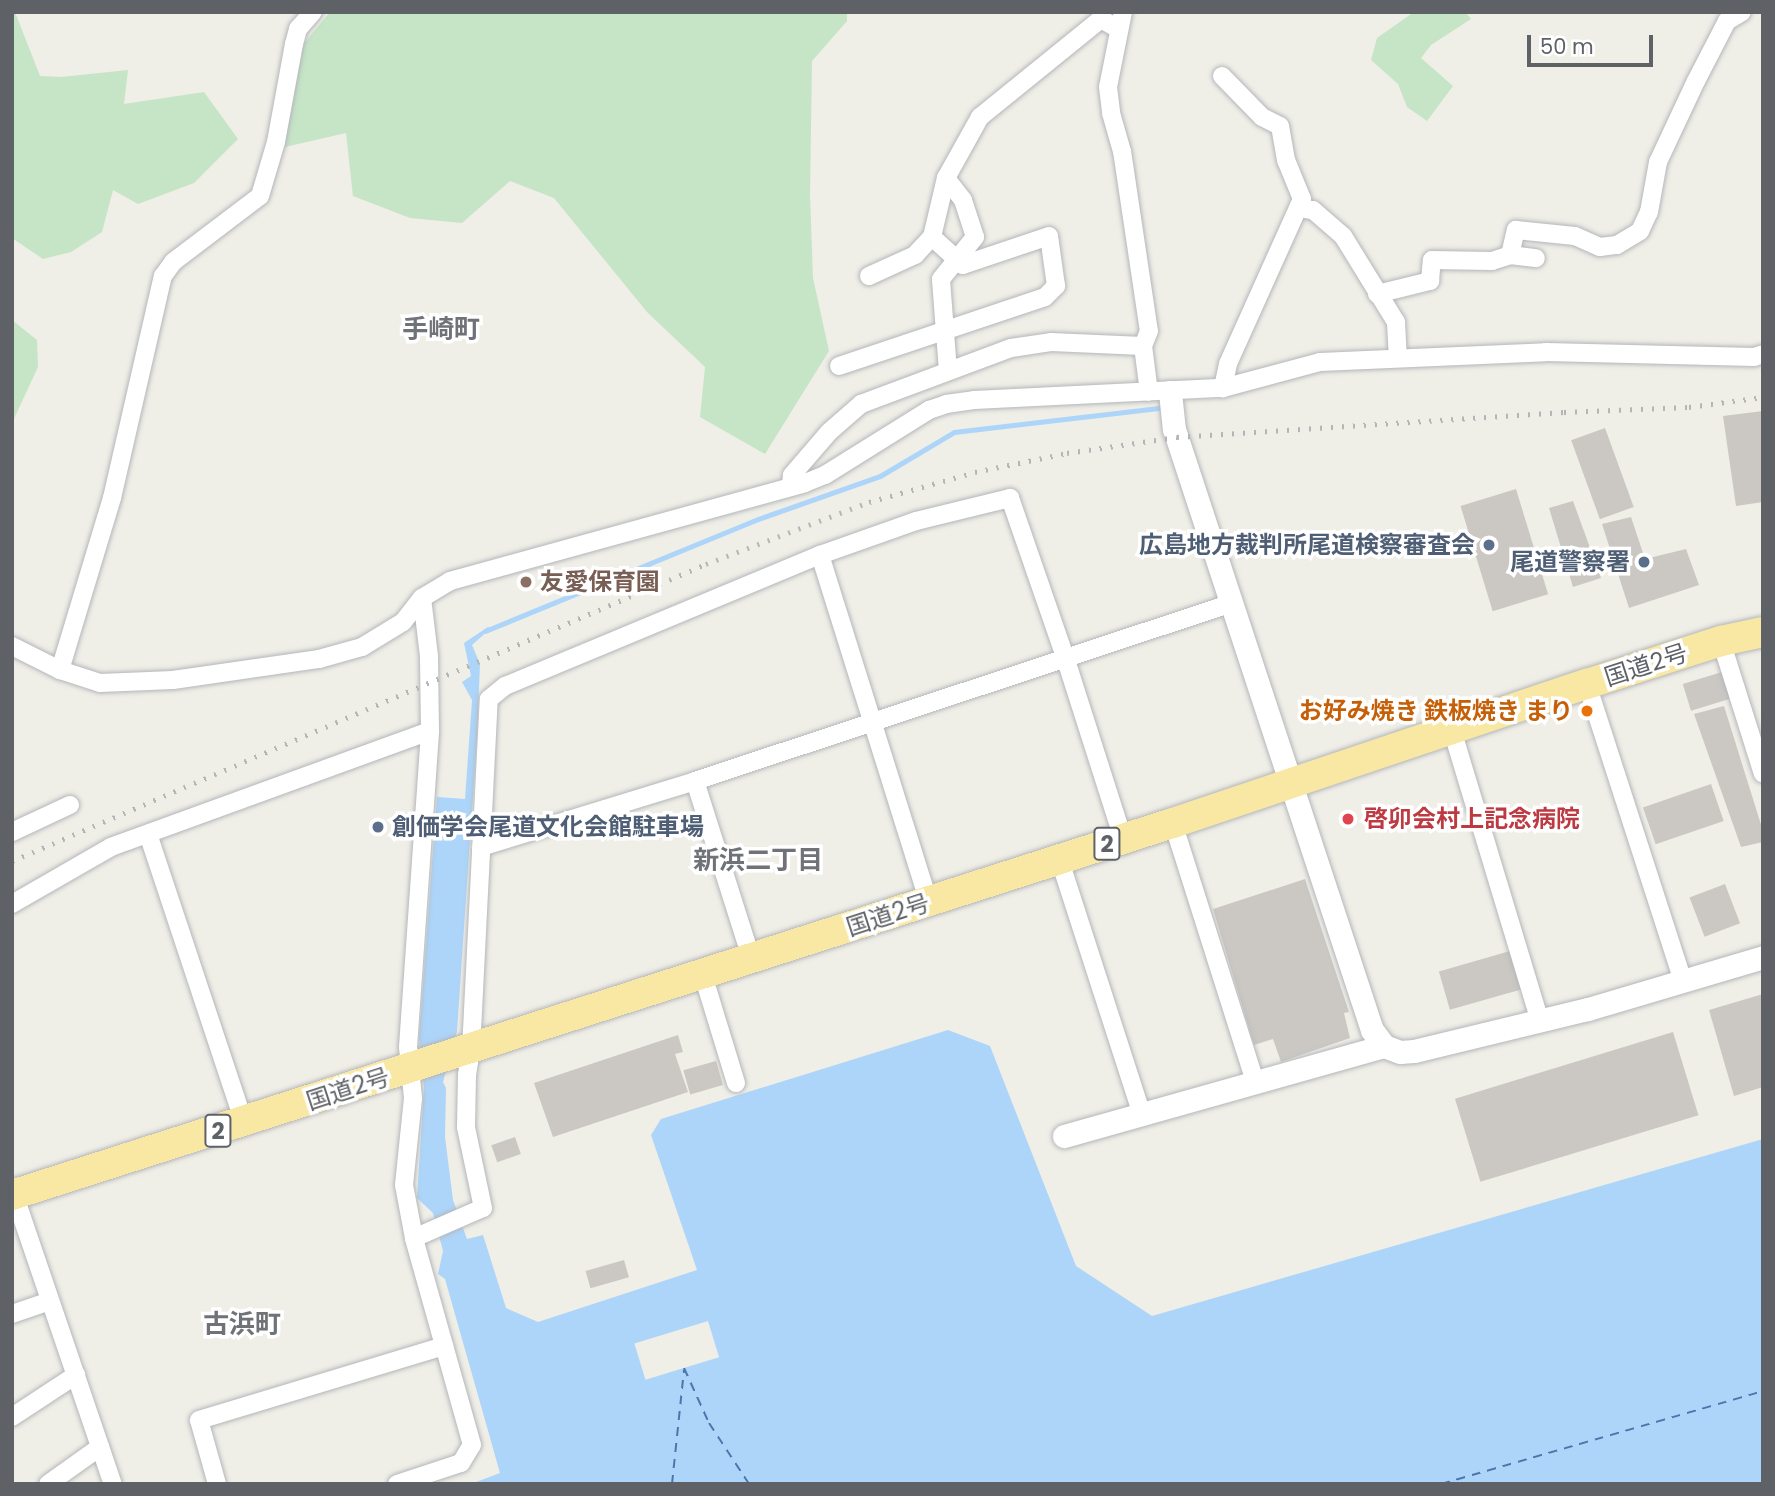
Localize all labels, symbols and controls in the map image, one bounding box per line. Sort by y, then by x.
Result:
scale bar [1530,21,1656,65]
text: 50 m [1540,32,1594,61]
district label: 手崎町 [402,314,480,346]
place label: 広島地方裁判所尾道検察審査会 [1139,531,1475,559]
marker: 広島地方裁判所尾道検察審査会 [1481,537,1497,553]
place label: 尾道警察署 [1510,548,1630,576]
marker: 尾道警察署 [1636,554,1652,570]
place label: 友愛保育園 [540,568,660,596]
marker: 友愛保育園 [518,574,534,590]
street label: 国道2号 [1601,638,1691,692]
place label: お好み焼き 鉄板焼き まり [1299,697,1573,725]
marker: お好み焼き 鉄板焼き まり [1579,703,1595,719]
place label: 啓卯会村上記念病院 [1364,805,1580,833]
marker: 啓卯会村上記念病院 [1338,809,1358,829]
place label: 創価学会尾道文化会館駐車場 [392,813,704,841]
marker: 創価学会尾道文化会館駐車場 [370,819,386,835]
road number: 2 [1093,824,1121,864]
district label: 新浜二丁目 [693,845,823,877]
street label: 国道2号 [843,888,933,942]
street label: 国道2号 [303,1062,393,1116]
road number: 2 [204,1112,232,1150]
district label: 古浜町 [203,1309,281,1341]

